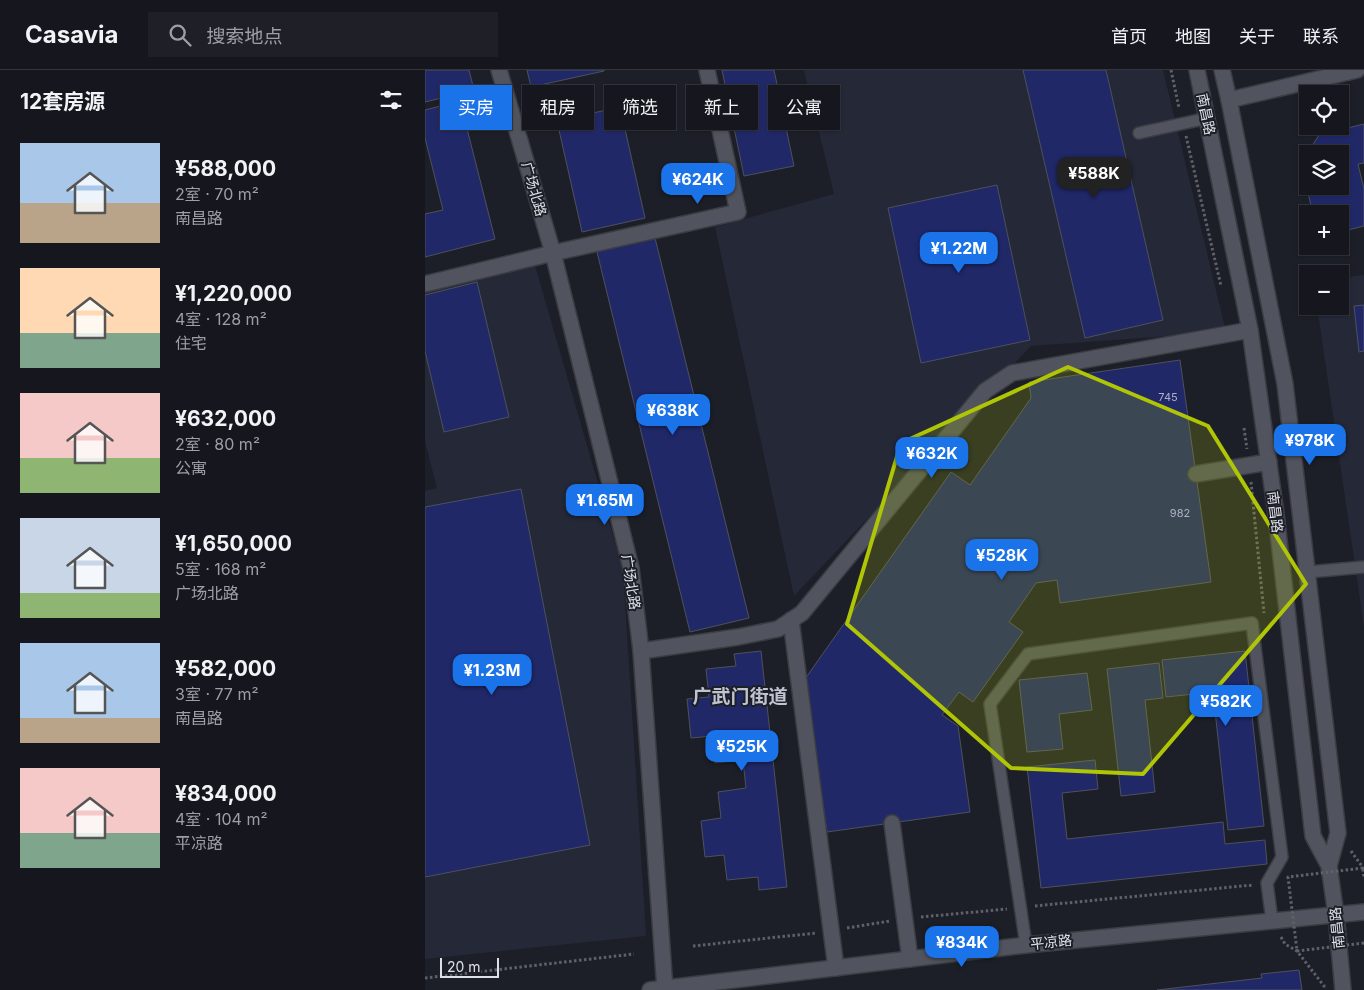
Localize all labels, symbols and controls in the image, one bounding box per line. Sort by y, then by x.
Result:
search box [148,12,498,57]
text: Casavia [25,20,118,49]
icon: search [166,21,194,49]
text: 搜索地点 [206,25,283,48]
text: 首页 [1111,26,1147,47]
text: 地图 [1175,26,1211,47]
text: 关于 [1239,26,1275,47]
text: 联系 [1303,26,1339,47]
chip: 买房 [440,85,512,130]
chip: 租房 [522,85,594,130]
chip: 筛选 [604,85,676,130]
chip: 新上 [686,85,758,130]
chip: 公寓 [768,85,840,130]
map controls [1299,85,1349,315]
button: locate [1299,85,1349,135]
icon: filters [377,86,405,114]
text: 12套房源 [20,89,105,114]
street label: 南昌路 [1194,92,1219,136]
button: layers [1299,145,1349,195]
text: ¥588,000 [175,156,276,181]
pin: ¥588K [1059,156,1129,199]
street label: 广场北路 [519,160,550,218]
pin: ¥624K [663,162,733,205]
icon: home [60,163,120,223]
text: ¥588K [1068,163,1120,183]
text: ¥624K [672,169,724,189]
text: 2室 · 70 m² [175,184,259,204]
button: + [1299,205,1349,255]
text: 南昌路 [175,208,223,228]
pin: ¥1.22M [918,232,1000,274]
text: ¥1.22M [931,238,987,258]
button: − [1299,265,1349,315]
text: ¥1,220,000 [175,281,292,306]
icon: home [60,288,120,348]
text: 4室 · 128 m² [175,309,267,329]
text: 住宅 [175,333,207,353]
house number: 745 [1158,390,1178,404]
pin: ¥638K [638,394,708,436]
text: ¥638K [647,400,699,420]
text: ¥632,000 [175,406,276,431]
icon: home [60,413,120,473]
pin: ¥978K [1275,424,1345,466]
text: ¥978K [1285,430,1335,450]
text: 2室 · 80 m² [175,434,260,454]
pin: ¥632K [897,436,967,479]
text: ¥632K [906,443,958,463]
text: 公寓 [175,458,207,478]
pin: ¥1.65M [564,484,646,526]
text: ¥1.65M [577,490,633,510]
street label: 南昌路 [1265,490,1286,534]
house number: 982 [1170,506,1190,520]
text: ¥1,650,000 [175,531,292,556]
icon: home [60,538,120,598]
pin: ¥528K [967,538,1037,581]
text: ¥528K [976,545,1028,565]
street label: 广场北路 [619,553,644,611]
text: 5室 · 168 m² [175,559,266,579]
text: 广场北路 [175,583,239,603]
pin: ¥1.23M [451,654,533,696]
text: ¥582,000 [175,656,276,681]
text: ¥1.23M [464,660,520,680]
icon: home [60,663,120,723]
text: 3室 · 77 m² [175,684,259,704]
pin: ¥582K [1191,684,1261,727]
district label: 广武门街道 [692,685,788,708]
text: ¥582K [1200,691,1252,711]
text: 南昌路 [175,708,223,728]
pin: ¥525K [707,730,777,772]
text: ¥525K [716,736,768,756]
text: ¥834,000 [175,781,277,806]
icon: home [60,788,120,848]
text: 4室 · 104 m² [175,809,267,829]
text: 平凉路 [175,833,223,853]
street label: 南昌路 [1326,906,1347,950]
pin: ¥834K [927,926,997,968]
street label: 平凉路 [1029,931,1073,952]
text: ¥834K [936,932,988,952]
scale bar [440,955,499,978]
text: 20 m [447,958,481,975]

